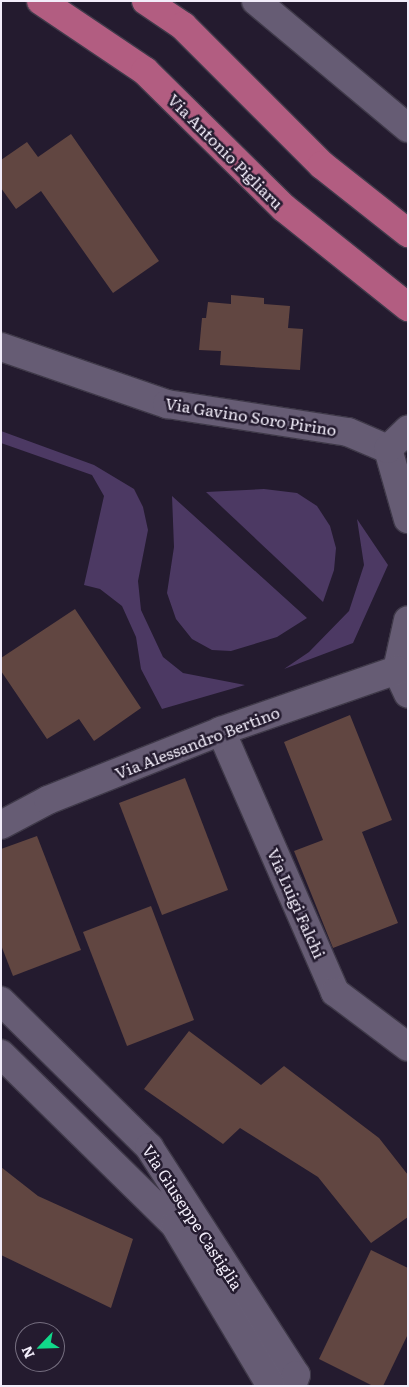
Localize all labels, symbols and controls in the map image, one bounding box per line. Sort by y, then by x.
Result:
street label: Via Antonio Pigliaru [164,89,288,213]
street label: Via Gavino Soro Pirino [164,393,338,439]
street label: Via Alessandro Bertino [112,702,282,782]
street label: Via Luigi Falchi [264,845,330,961]
street label: Via Giuseppe Castiglia [139,1141,247,1293]
north arrow [15,1322,65,1372]
text: N [16,1343,39,1362]

